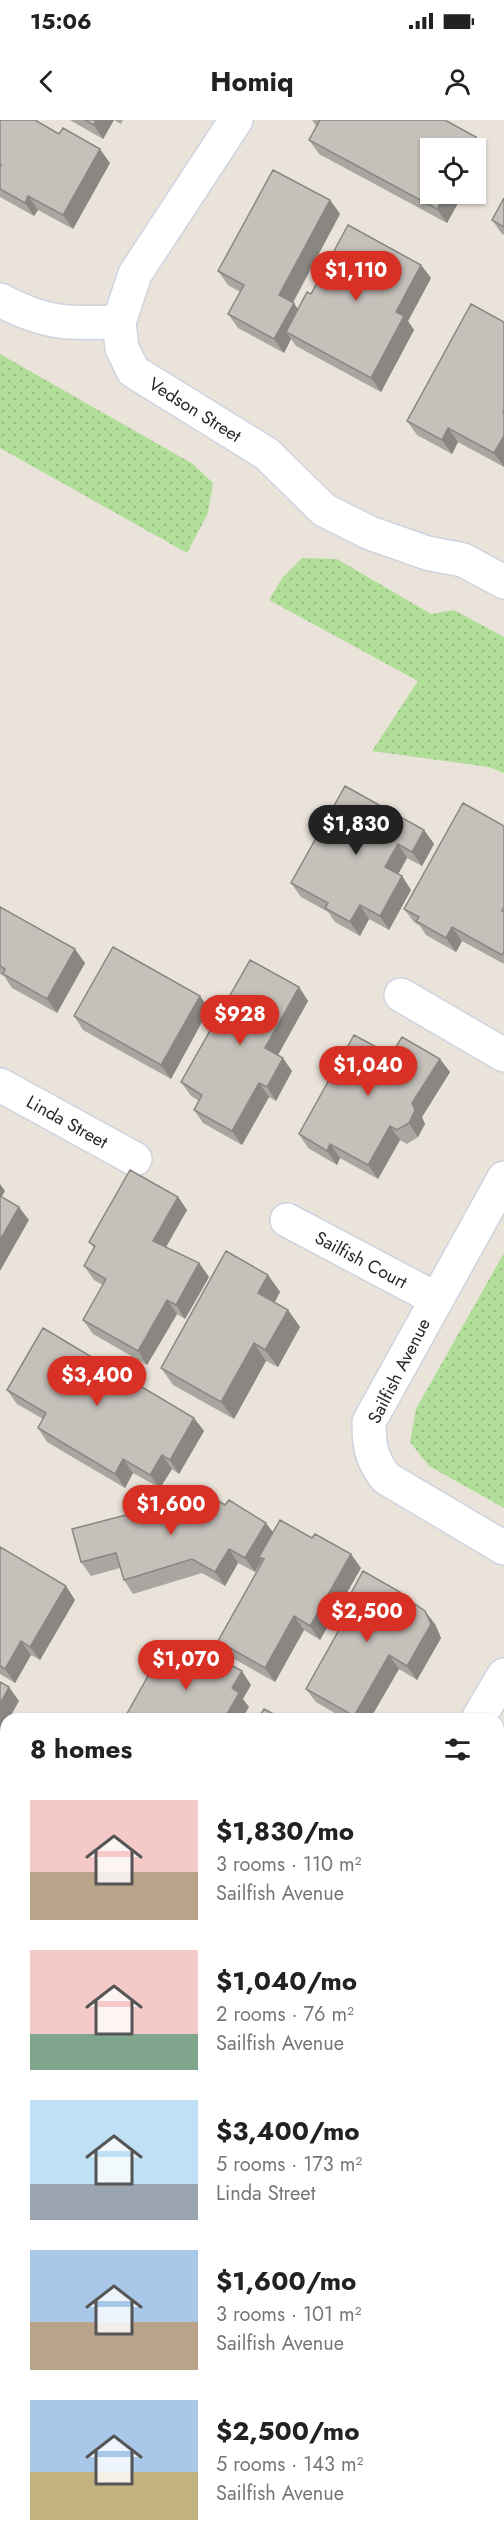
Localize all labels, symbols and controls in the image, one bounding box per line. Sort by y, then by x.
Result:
text: 15:06 [30,5,92,37]
text: Homiq [210,62,294,101]
icon: back [30,65,63,98]
icon: person [441,65,474,98]
map controls [420,138,486,204]
button: locate [420,138,486,204]
pin: $1,110 [307,251,405,302]
text: $1,110 [325,256,387,285]
street label: Vedson Street [144,371,247,449]
pin: $1,830 [307,805,405,856]
text: $1,830 [322,810,390,839]
pin: $928 [204,995,276,1046]
text: $928 [214,1000,266,1029]
pin: $1,040 [319,1046,417,1097]
text: $1,040 [333,1051,403,1080]
street label: Linda Street [22,1089,113,1155]
street label: Sailfish Court [310,1225,412,1296]
street label: Sailfish Avenue [361,1314,437,1428]
pin: $3,400 [48,1356,146,1407]
text: $3,400 [61,1361,133,1390]
pin: $1,600 [122,1485,220,1536]
text: $1,600 [137,1490,205,1519]
pin: $2,500 [318,1592,416,1643]
text: $2,500 [331,1597,403,1626]
pin: $1,070 [137,1640,235,1691]
text: $1,070 [152,1645,220,1674]
text: 8 homes [30,1730,132,1768]
icon: filters [441,1733,474,1766]
text: $1,830/mo [216,1812,354,1850]
icon: home [78,1824,150,1896]
text: 3 rooms · 110 m² [216,1850,362,1879]
text: Sailfish Avenue [216,1879,344,1908]
text: $1,040/mo [216,1962,357,2000]
icon: home [78,1974,150,2046]
text: 2 rooms · 76 m² [216,2000,354,2029]
text: Sailfish Avenue [216,2029,344,2058]
text: $3,400/mo [216,2112,360,2150]
icon: home [78,2124,150,2196]
text: 5 rooms · 173 m² [216,2150,362,2179]
text: Linda Street [216,2179,315,2208]
text: $1,600/mo [216,2262,356,2300]
icon: home [78,2274,150,2346]
text: 3 rooms · 101 m² [216,2300,362,2329]
text: Sailfish Avenue [216,2329,344,2358]
text: $2,500/mo [216,2412,360,2450]
icon: home [78,2424,150,2496]
text: 5 rooms · 143 m² [216,2450,363,2479]
text: Sailfish Avenue [216,2479,344,2508]

